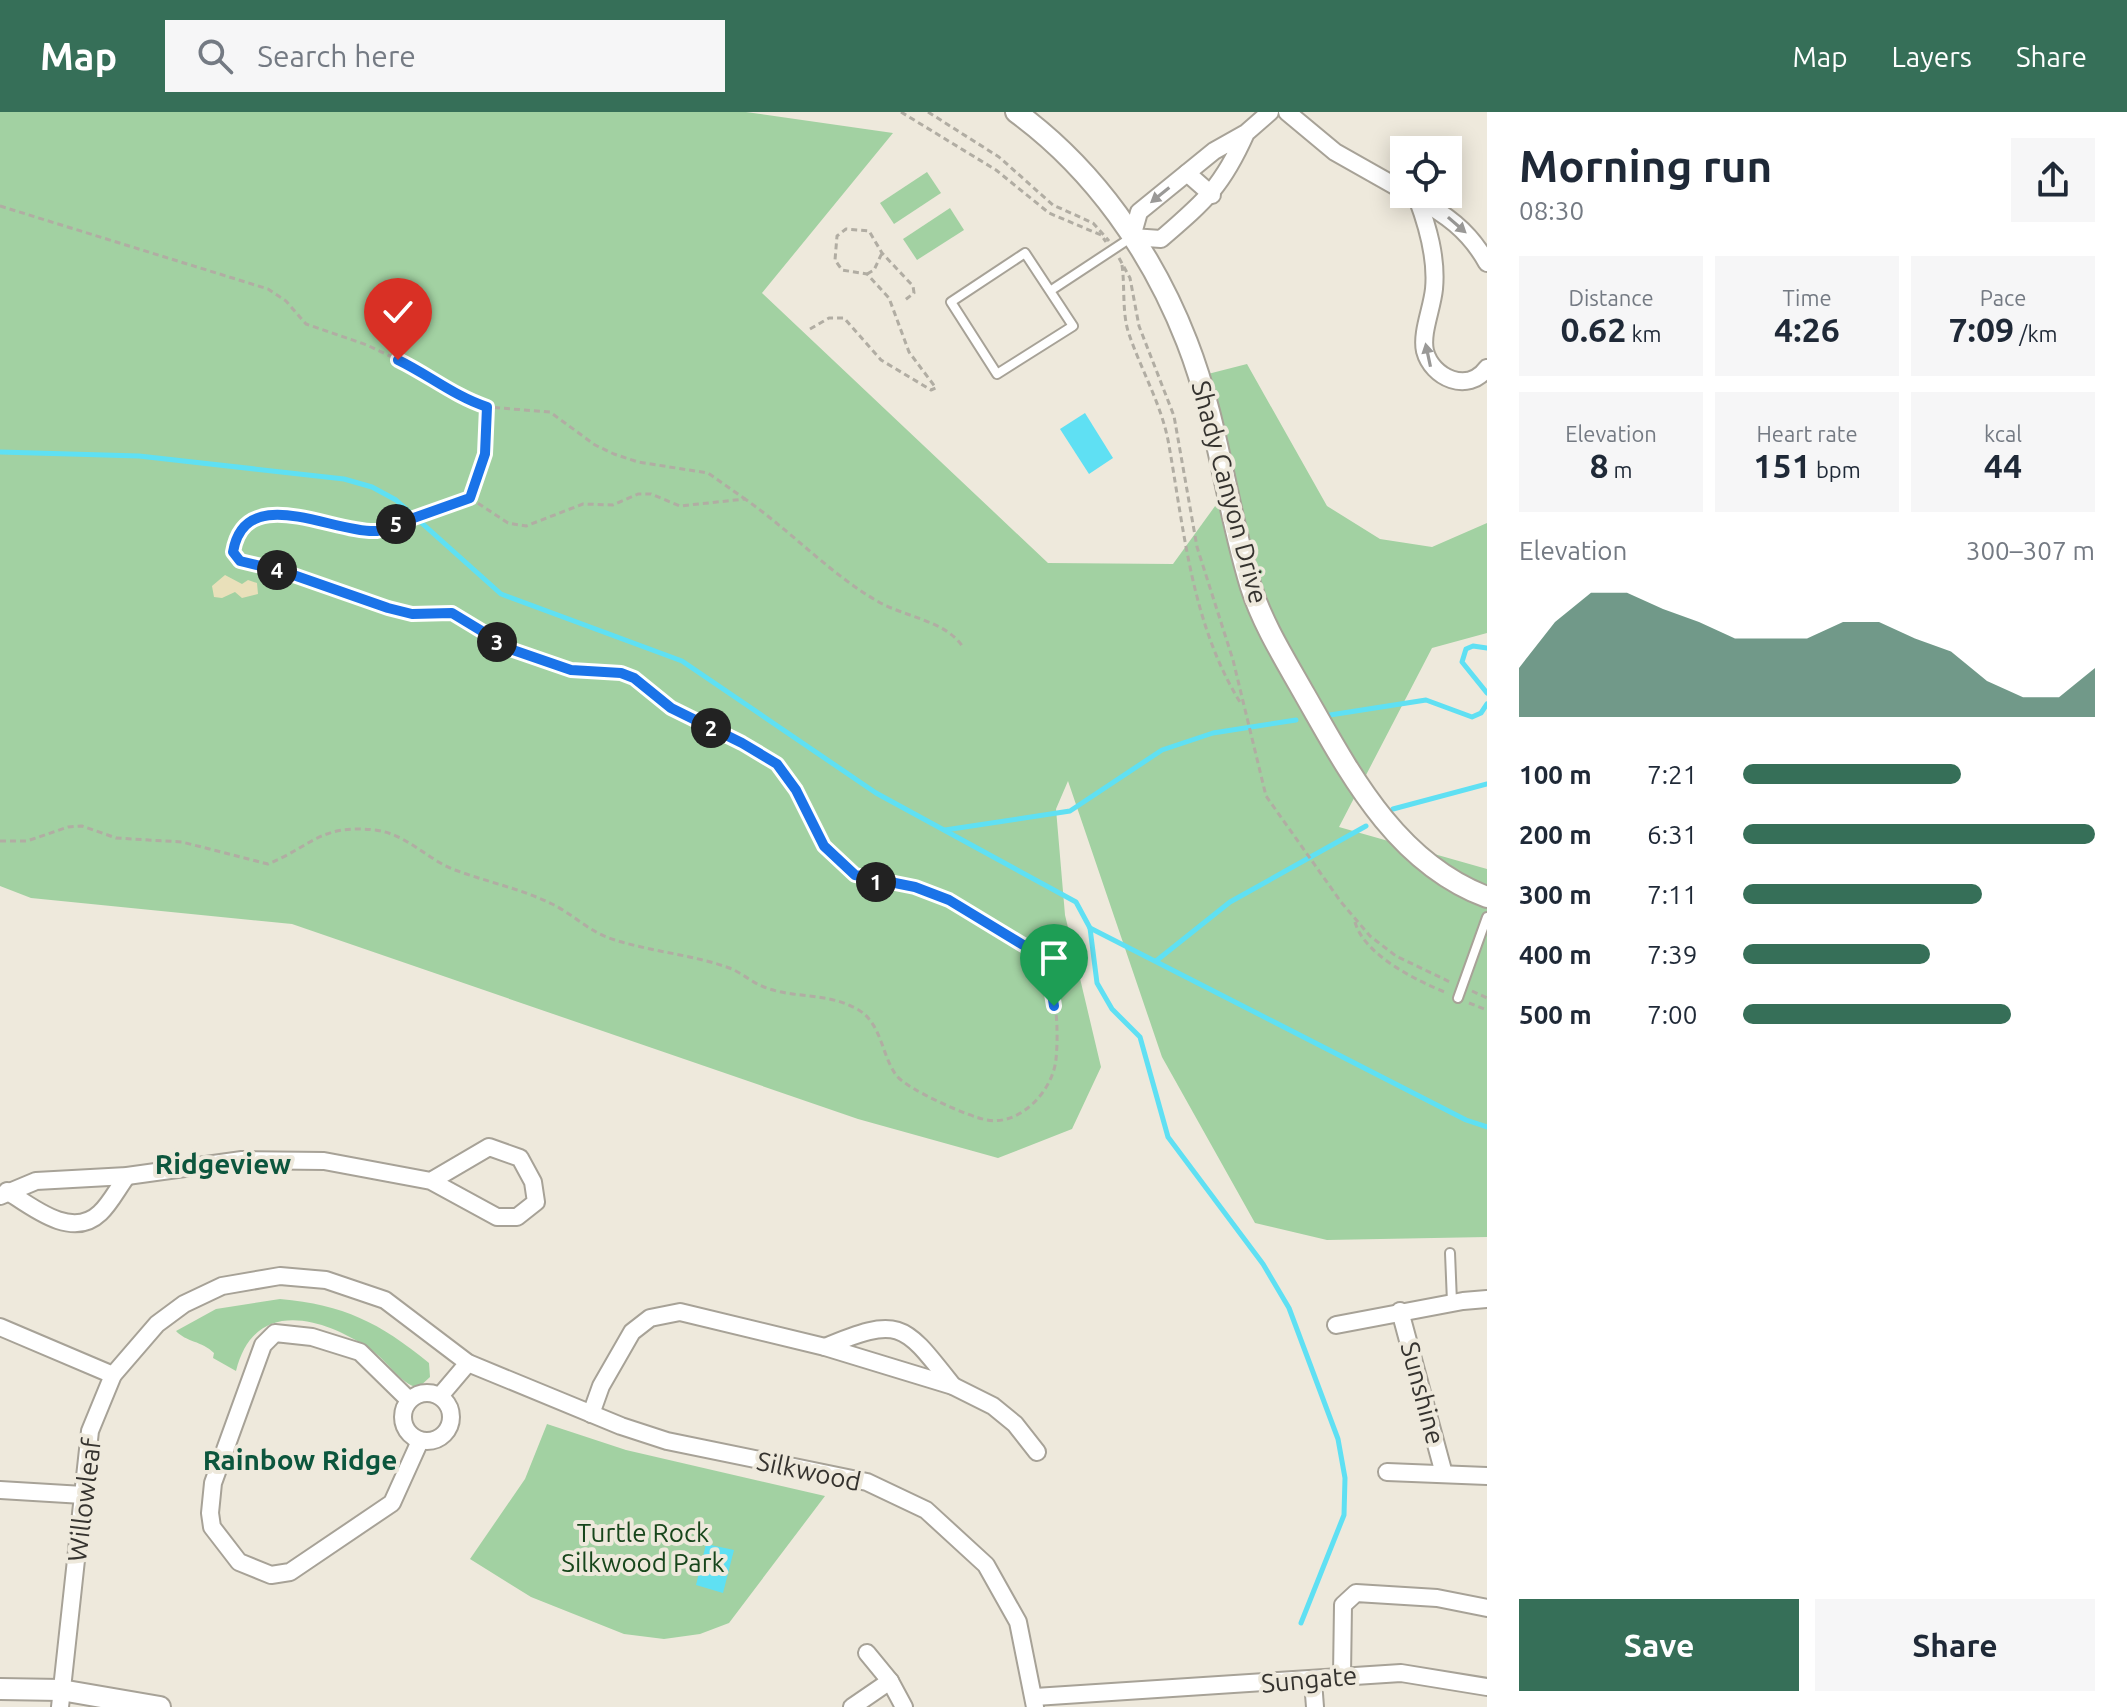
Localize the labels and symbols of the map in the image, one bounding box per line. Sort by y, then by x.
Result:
one-way arrow [1150,186,1170,203]
one-way arrow [1447,216,1467,233]
pin [364,278,432,360]
one-way arrow [1421,342,1434,367]
street label: Shady Canyon Drive [1186,377,1274,607]
pin: 5 [376,504,416,544]
pin: 4 [257,550,297,590]
pin: 3 [477,622,517,662]
pin: 2 [691,708,731,748]
pin: 1 [856,862,896,902]
pin [1020,924,1088,1006]
district label: Ridgeview [155,1148,291,1179]
street label: Sunshine [1395,1339,1451,1447]
street label: Willowleaf [62,1435,106,1563]
district label: Rainbow Ridge [203,1444,397,1475]
street label: Silkwood [754,1446,864,1496]
park label: Turtle Rock Silkwood Park [561,1518,725,1577]
street label: Sungate [1260,1660,1358,1698]

